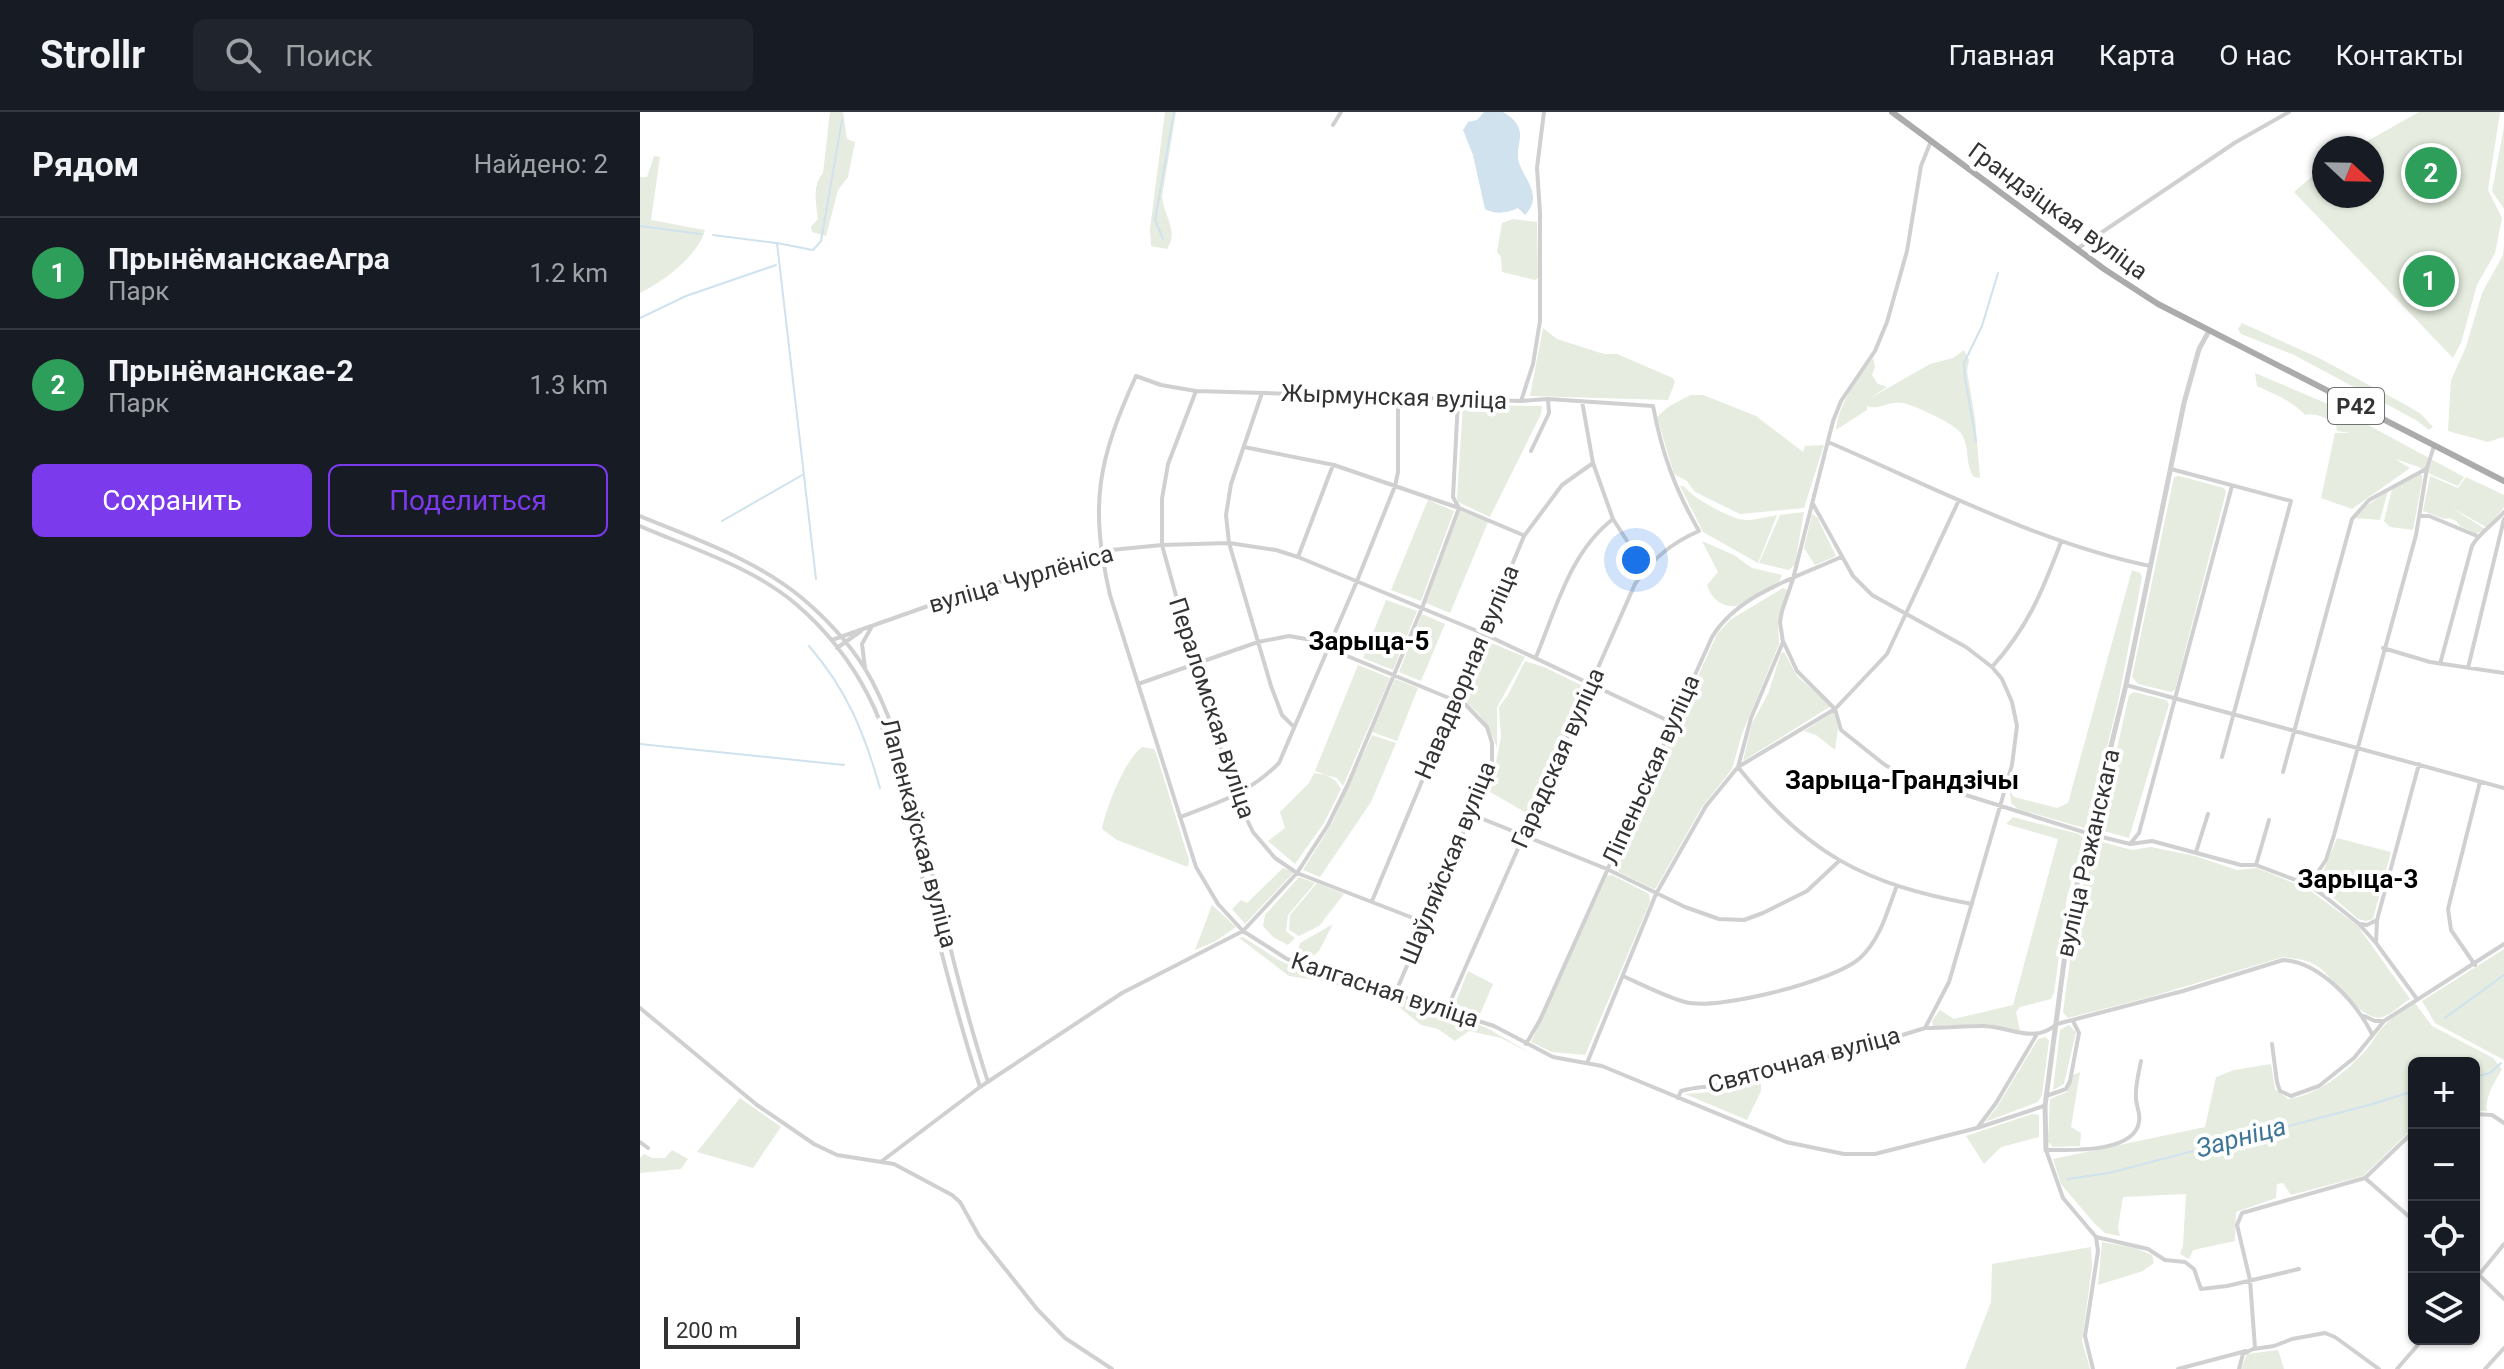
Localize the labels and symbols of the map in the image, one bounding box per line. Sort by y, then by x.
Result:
north arrow [2312,136,2384,208]
street label: Грандзіцкая вуліца [1963,137,2153,285]
pin: 2 [2405,143,2457,203]
pin: 1 [2403,251,2455,311]
street label: Жырмунская вуліца [1281,379,1507,415]
road number: Р42 [2328,388,2384,424]
street label: вуліца Чурлёніса [926,539,1116,619]
your location [1616,540,1656,580]
street label: Навадворная вуліца [1409,561,1525,783]
street label: Пераломская вуліца [1163,594,1261,822]
district label: Зарыца-5 [1308,626,1430,656]
street label: Гарадская вуліца [1506,664,1610,852]
street label: Ліпеньская вуліца [1596,670,1706,870]
street label: Лапенкаўская вуліца [875,715,963,951]
street label: вуліца Ражанскага [2050,746,2126,960]
street label: Шаўляйская вуліца [1394,757,1502,969]
district label: Зарыца-Грандзічы [1785,765,2019,795]
district label: Зарыца-3 [2297,864,2419,894]
street label: Калгасная вуліца [1288,946,1482,1034]
street label: Святочная вуліца [1705,1021,1903,1099]
water label: Зарніца [2193,1111,2289,1163]
scale bar [664,1313,800,1349]

